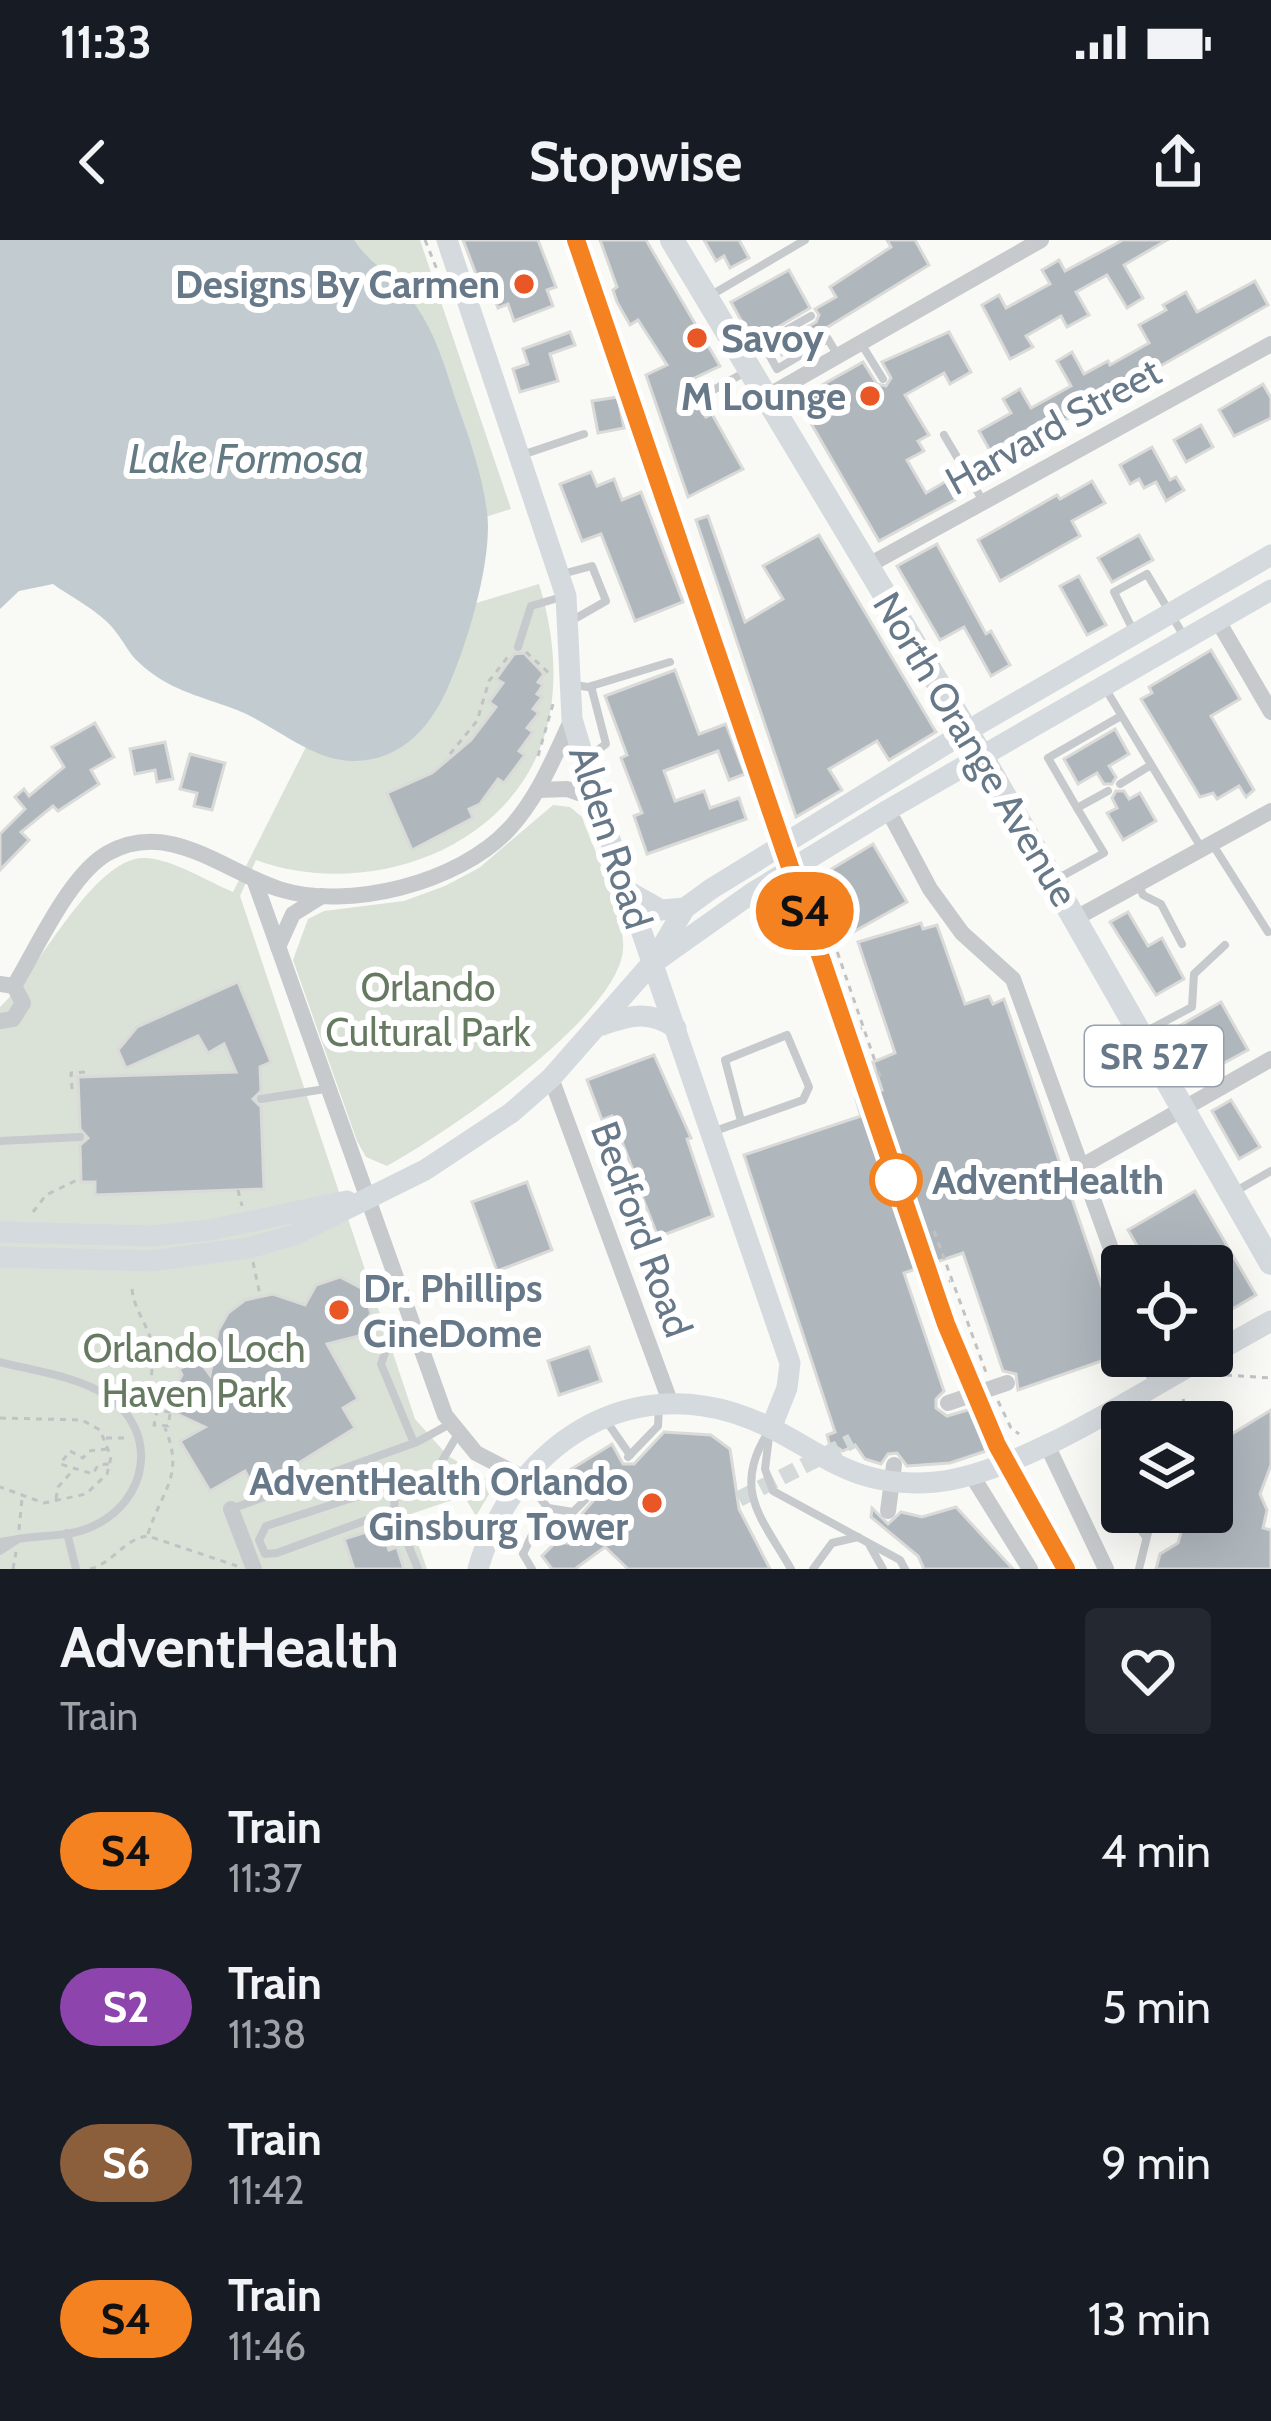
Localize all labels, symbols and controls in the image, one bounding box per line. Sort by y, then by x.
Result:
text: 11:33 [60,15,152,69]
icon: back [60,129,126,195]
text: Stopwise [529,129,742,195]
icon: share [1145,129,1211,195]
place label: Designs By Carmen [175,260,500,308]
marker: Designs By Carmen [511,271,537,297]
place label: Savoy [721,314,824,362]
marker: Savoy [684,325,710,351]
street label: Harvard Street [937,347,1169,505]
place label: M Lounge [681,372,846,420]
marker: M Lounge [857,383,883,409]
water label: Lake Formosa [128,432,364,484]
street label: North Orange Avenue [863,583,1089,915]
street label: Alden Road [559,739,663,935]
line badge: S4 [751,872,859,950]
text: S4 [780,885,830,937]
park label: Orlando Cultural Park [325,963,531,1056]
road number: SR 527 [1085,1026,1223,1086]
street label: Bedford Road [581,1115,703,1343]
marker: AdventHealth [871,1155,921,1205]
place label: AdventHealth [932,1156,1164,1204]
map controls [1101,1245,1233,1533]
button: locate [1101,1245,1233,1377]
place label: Dr. Phillips CineDome [363,1264,542,1357]
marker: Dr. Phillips CineDome [326,1297,352,1323]
park label: Orlando Loch Haven Park [82,1324,306,1417]
button: layers [1101,1401,1233,1533]
place label: AdventHealth Orlando Ginsburg Tower [249,1457,628,1550]
marker: AdventHealth Orlando Ginsburg Tower [639,1490,665,1516]
button: heart [1085,1608,1211,1734]
text: AdventHealth [60,1612,399,1681]
text: Train [60,1692,138,1740]
text: Train [228,1800,322,1854]
text: 4 min [1101,1824,1211,1878]
text: S4 [101,1825,151,1877]
text: 11:37 [228,1854,302,1902]
text: Train [228,1956,322,2010]
text: 5 min [1102,1980,1211,2034]
text: S2 [103,1981,149,2033]
text: 11:38 [228,2010,306,2058]
text: Train [228,2112,322,2166]
text: 9 min [1101,2136,1211,2190]
text: S6 [102,2137,150,2189]
text: 11:42 [228,2166,305,2214]
text: Train [228,2268,322,2322]
text: 13 min [1088,2292,1211,2346]
text: S4 [101,2293,151,2345]
text: 11:46 [228,2322,306,2370]

